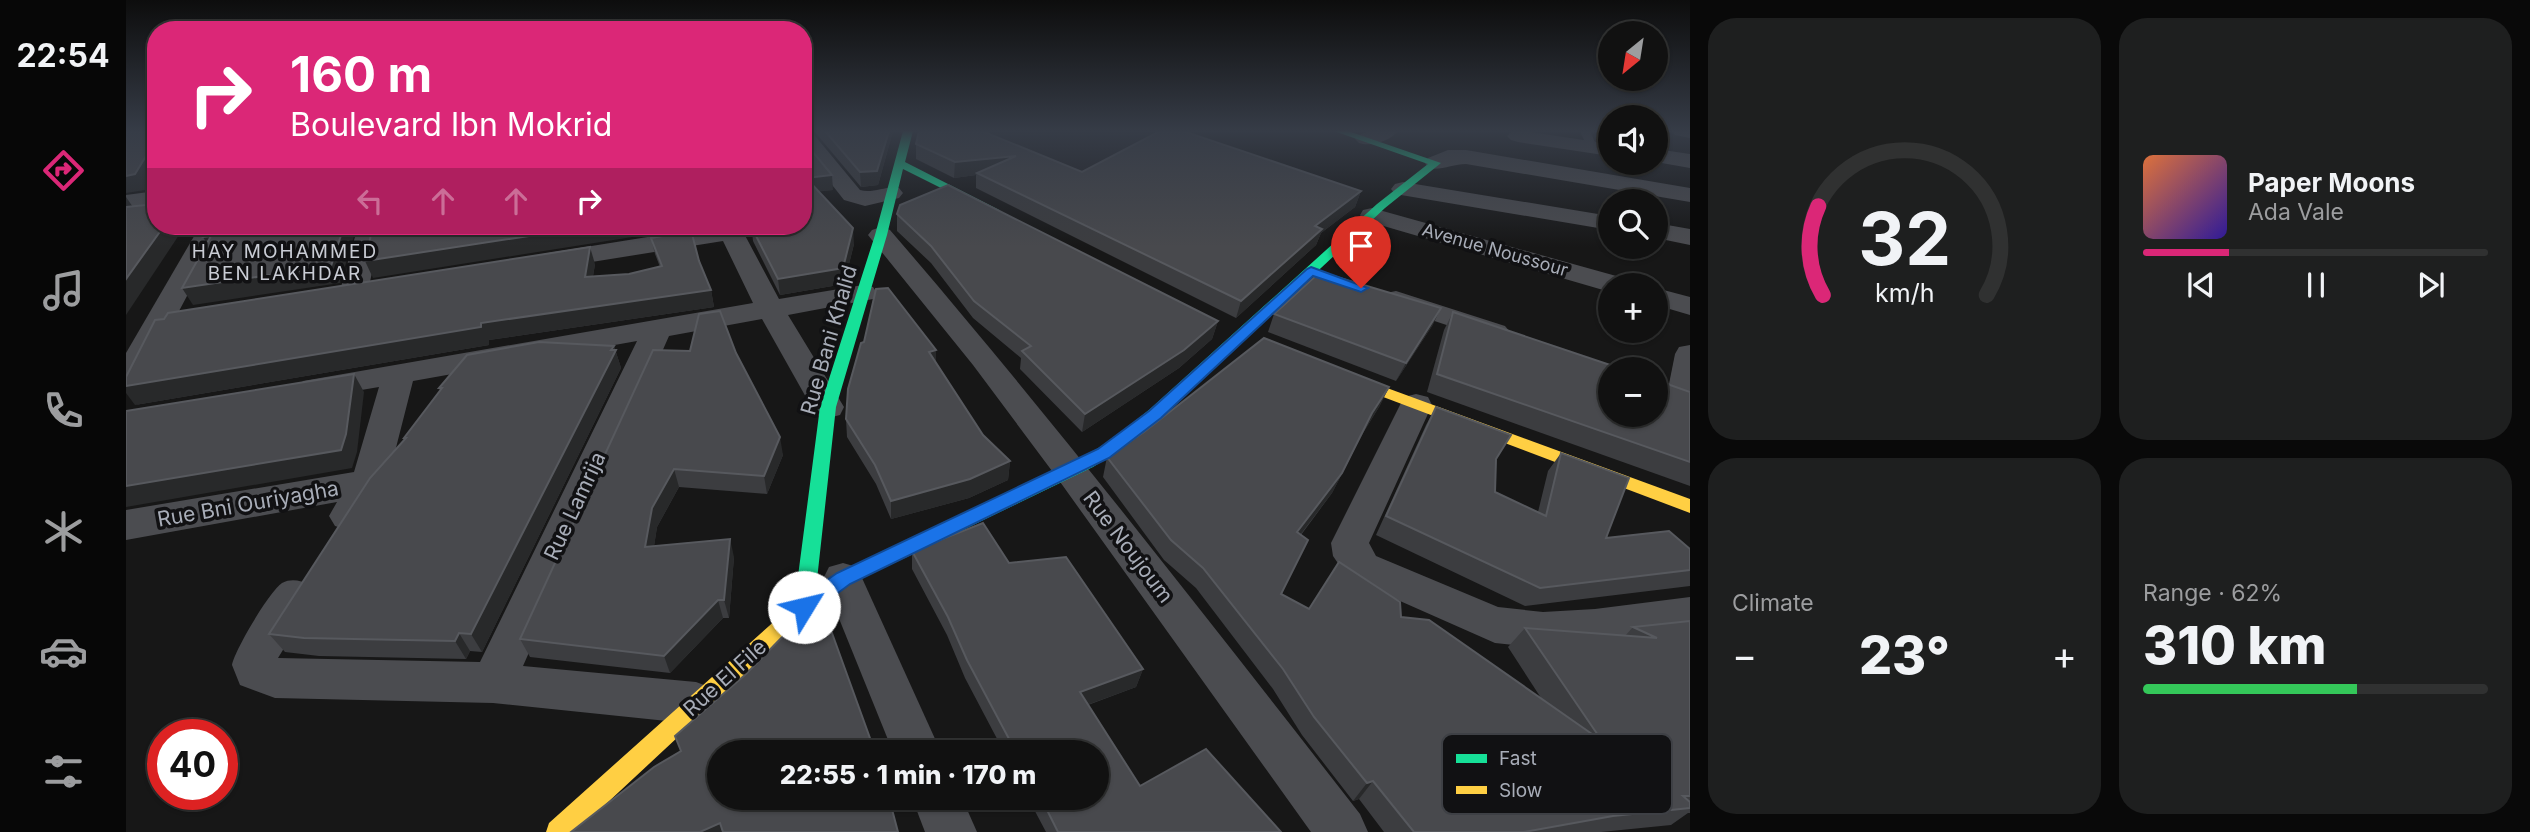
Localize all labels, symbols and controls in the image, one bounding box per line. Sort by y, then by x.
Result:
north arrow [1598,21,1668,91]
map controls [1598,21,1668,427]
text: 22:54 [16,36,110,75]
text: 160 m [290,45,432,104]
icon: right [175,49,266,140]
text: Boulevard Ibn Mokrid [290,105,612,144]
button: sound [1598,105,1668,175]
icon: directions [39,146,88,195]
text: Paper Moons [2248,167,2415,198]
icon: left [351,182,389,220]
icon: ahead [424,182,462,220]
icon: ahead [497,182,535,220]
icon: right [570,182,608,220]
button: search [1598,189,1668,259]
text: 32 [1858,195,1951,284]
text: Ada Vale [2248,198,2344,226]
pin [1331,216,1391,288]
street label: Avenue Noussour [1420,219,1571,280]
icon: arrive [1342,227,1380,265]
district label: HAY MOHAMMED BEN LAKHDAR [192,240,378,285]
street label: Rue Bani Khalid [795,262,862,418]
icon: music [39,266,88,315]
icon: previous [2182,266,2220,304]
icon: pause [2297,266,2335,304]
icon: next [2412,266,2450,304]
button: + [1598,273,1668,343]
text: km/h [1875,278,1934,308]
button: − [1598,357,1668,427]
icon: phone [39,386,88,435]
street label: Rue Lamrija [539,448,610,564]
street label: Rue Bni Ouriyagha [155,475,340,532]
street label: Rue Noujoum [1078,486,1179,607]
icon: climate [39,507,88,556]
position arrow [767,570,841,644]
text: Range · 62% [2143,579,2282,607]
text: Climate [1732,589,1814,617]
text: 310 km [2143,614,2327,677]
text: 23° [1859,624,1950,687]
icon: car [39,627,88,676]
text: − [1732,632,1757,678]
text: + [2052,632,2077,678]
street label: Rue El File [678,634,771,721]
speed limit sign: 40 [147,719,238,810]
legend [1442,734,1672,814]
icon: filters [39,747,88,796]
text: Fast [1499,747,1537,770]
text: 22:55 · 1 min · 170 m [780,759,1036,790]
text: Slow [1499,779,1542,802]

